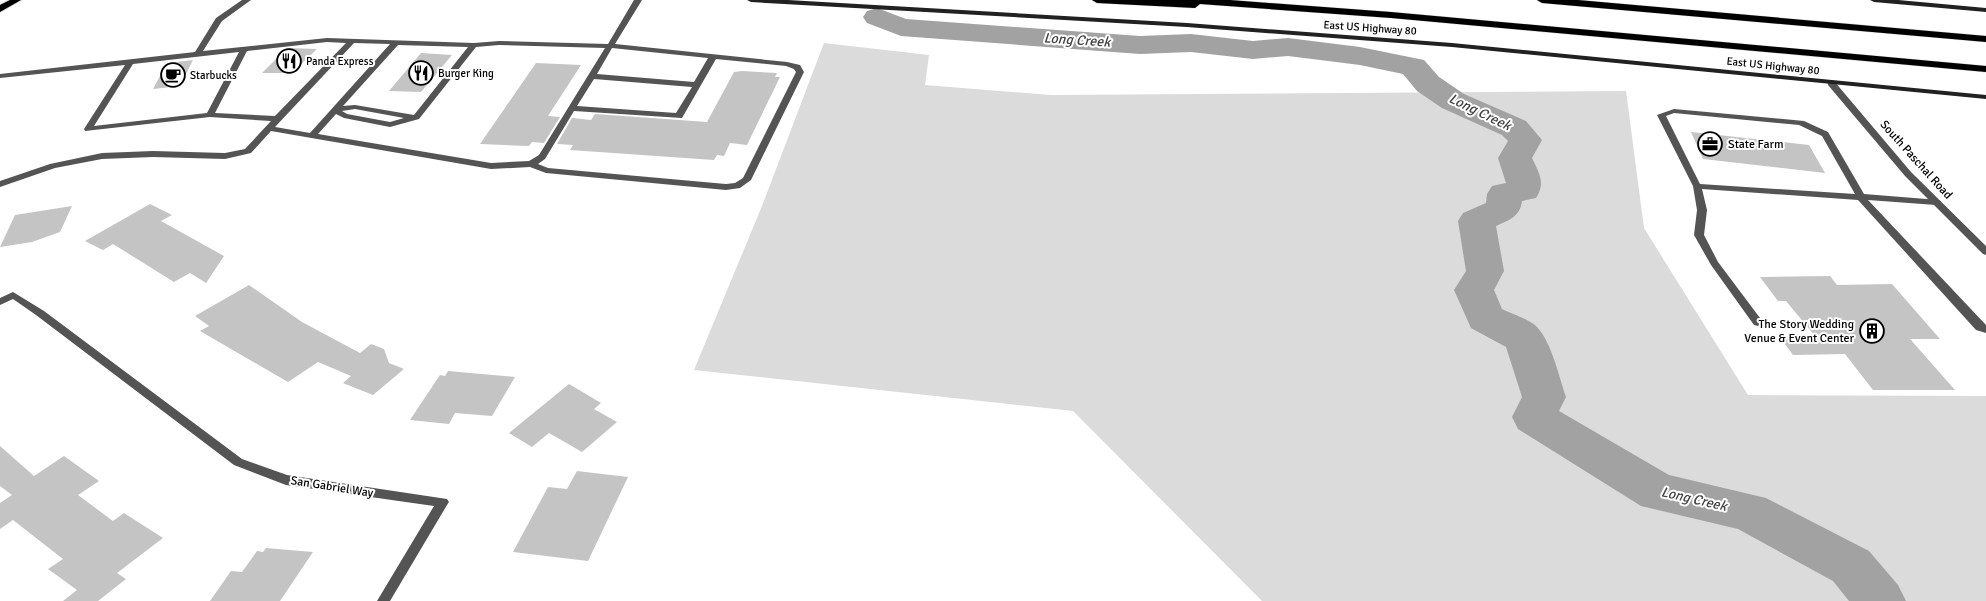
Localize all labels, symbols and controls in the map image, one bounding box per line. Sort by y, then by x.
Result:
street label: East US Highway 80 [1323,18,1417,38]
water label: Long Creek [1043,29,1113,51]
restaurant icon: Panda Express [276,48,302,74]
place label: Panda Express [306,55,374,68]
street label: East US Highway 80 [1726,55,1820,77]
restaurant icon: Burger King [408,60,434,86]
cafe icon: Starbucks [160,62,186,88]
place label: Burger King [438,67,494,80]
place label: Starbucks [190,69,237,82]
water label: Long Creek [1446,90,1515,135]
street label: South Paschal Road [1877,118,1955,202]
office icon: State Farm [1697,131,1723,157]
place label: State Farm [1728,137,1783,152]
place label: The Story Wedding Venue & Event Center [1744,317,1855,346]
building icon: The Story Wedding Venue & Event Center [1859,318,1885,344]
street label: San Gabriel Way [290,473,375,501]
water label: Long Creek [1660,483,1730,515]

